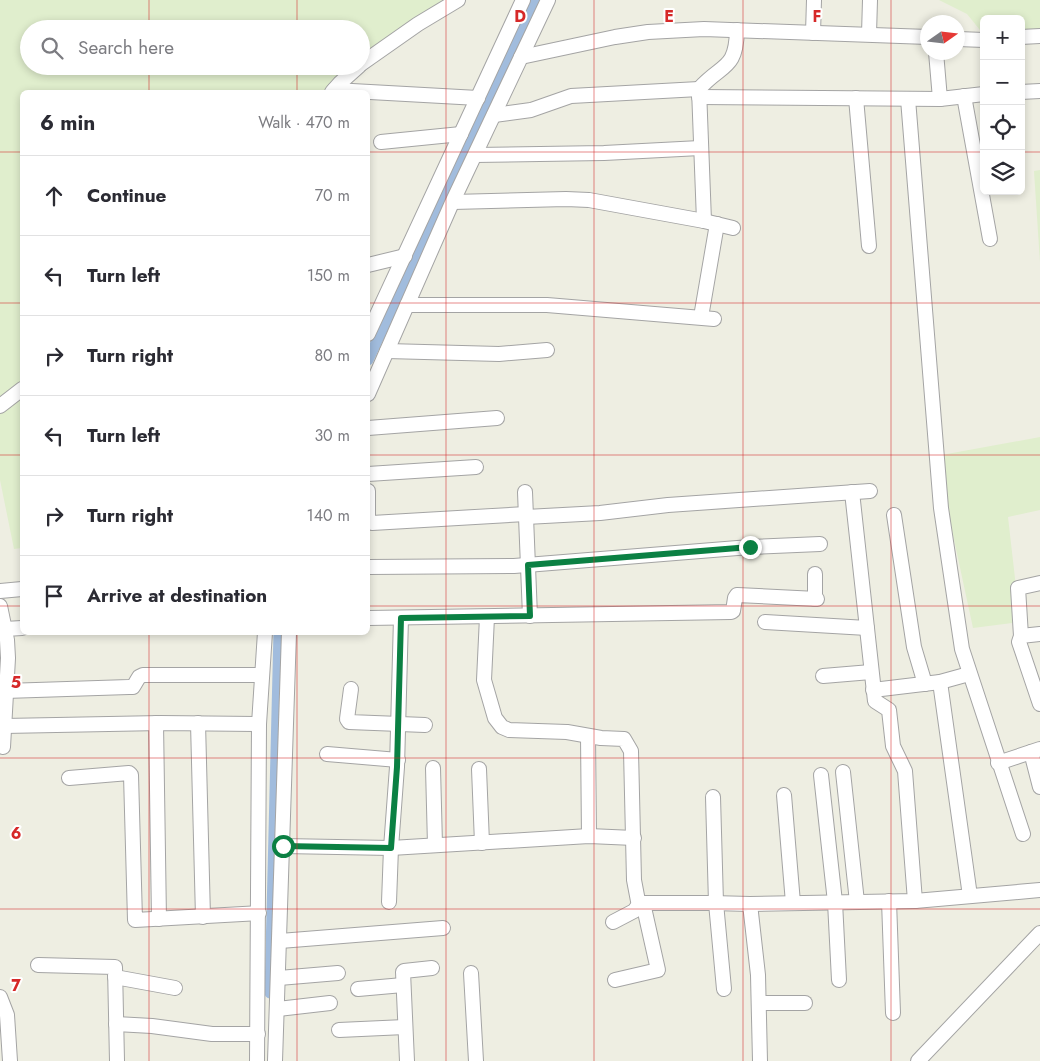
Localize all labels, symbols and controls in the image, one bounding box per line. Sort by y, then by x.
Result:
text: D [514,5,526,28]
text: E [664,5,674,28]
text: F [813,5,821,28]
north arrow [920,15,965,60]
map controls [980,15,1025,195]
button: + [980,15,1025,60]
search box [20,20,370,75]
icon: search [38,34,66,62]
text: Search here [78,34,174,61]
button: − [980,60,1025,105]
button: locate [980,105,1025,150]
text: 6 min [40,108,95,138]
text: Walk · 470 m [258,111,350,134]
button: layers [980,150,1025,195]
icon: ahead [40,182,68,210]
text: Continue [87,182,166,209]
text: 70 m [315,184,350,207]
icon: left [40,262,68,290]
text: Turn left [87,262,160,289]
text: 150 m [307,264,350,287]
icon: right [40,342,68,370]
text: Turn right [87,342,173,369]
text: 80 m [314,344,350,367]
icon: left [40,422,68,450]
text: Turn left [87,422,160,449]
text: 30 m [314,424,350,447]
icon: right [40,502,68,530]
text: Turn right [87,502,173,529]
text: 140 m [307,504,350,527]
route end [739,536,762,559]
icon: arrive [40,582,68,610]
text: Arrive at destination [87,582,267,609]
text: 5 [11,671,21,694]
text: 6 [11,822,21,845]
route start [272,835,295,858]
text: 7 [11,974,21,997]

